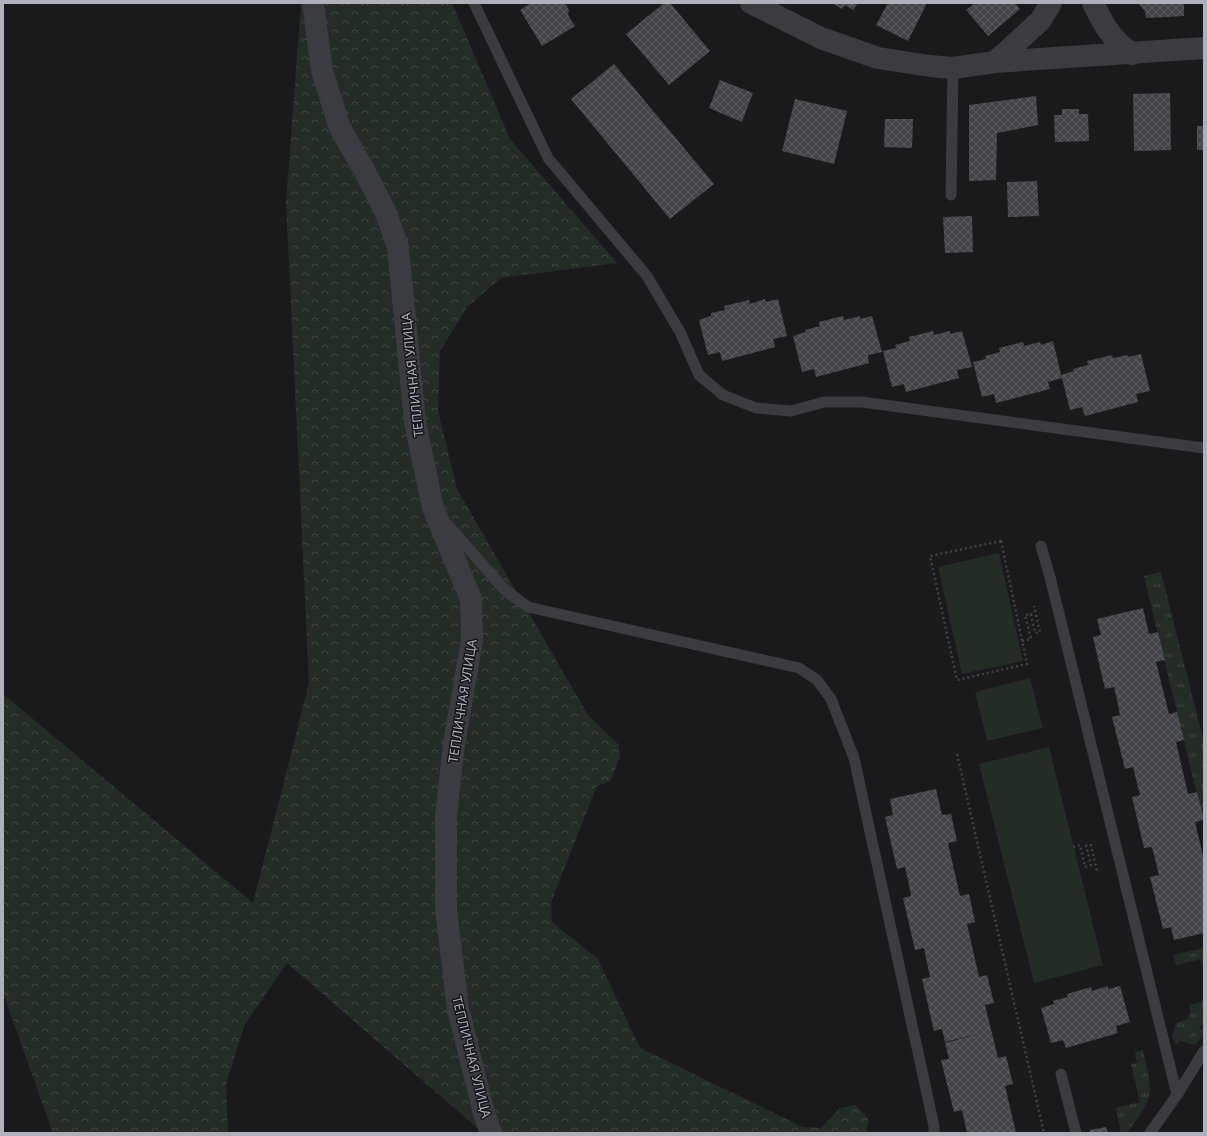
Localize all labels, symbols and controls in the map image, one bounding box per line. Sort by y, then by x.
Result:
street label: ТЕПЛИЧНАЯ УЛИЦА [396,311,427,438]
street label: ТЕПЛИЧНАЯ УЛИЦА [443,637,481,764]
street label: ТЕПЛИЧНАЯ УЛИЦА [448,994,496,1120]

